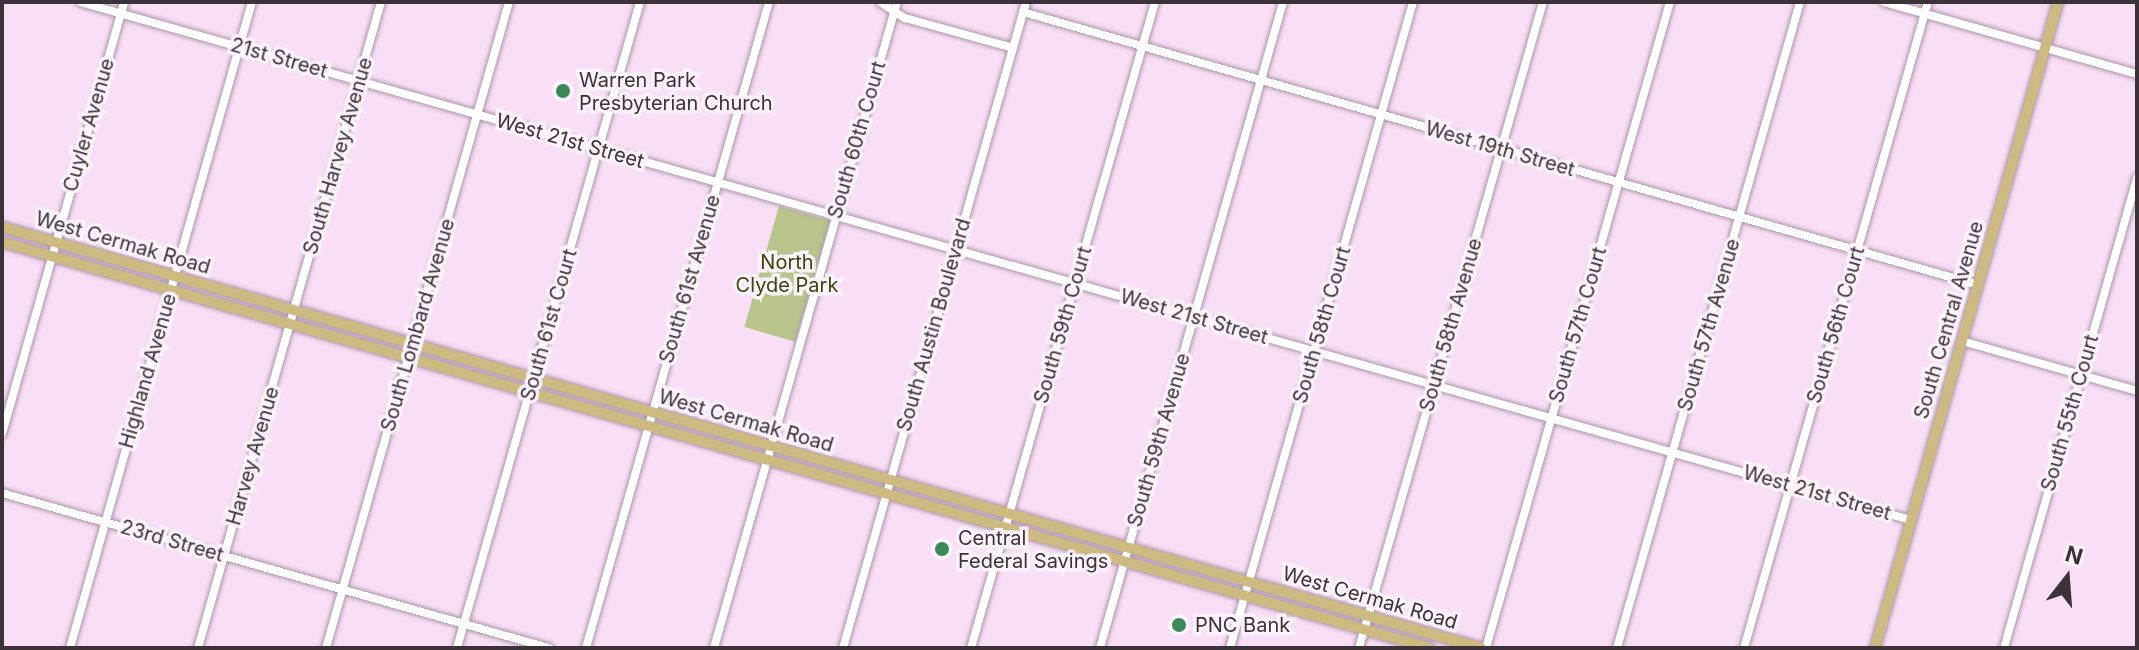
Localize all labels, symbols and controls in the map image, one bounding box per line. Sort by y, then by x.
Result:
street label: 21st Street [228,33,330,83]
street label: South Harvey Avenue [298,55,378,257]
street label: Cuyler Avenue [58,56,120,194]
street label: South 60th Court [823,58,891,222]
place label: Warren Park Presbyterian Church [579,68,773,115]
marker: Warren Park Presbyterian Church [554,82,572,100]
street label: West 21st Street [493,108,647,174]
street label: West 19th Street [1423,116,1577,182]
street label: South 61st Avenue [654,192,726,366]
street label: West Cermak Road [33,207,213,279]
street label: South Lombard Avenue [376,216,460,434]
street label: South Austin Boulevard [892,216,976,434]
street label: South Central Avenue [1909,218,1989,422]
street label: South 58th Avenue [1415,235,1487,415]
street label: South 57th Avenue [1673,236,1745,414]
street label: South 59th Court [1029,244,1097,406]
street label: South 58th Court [1288,244,1356,406]
street label: South 57th Court [1544,244,1612,406]
street label: South 56th Court [1802,244,1870,406]
street label: South 61st Court [516,246,582,404]
park label: North Clyde Park [736,250,838,297]
street label: West 21st Street [1117,284,1271,350]
street label: Highland Avenue [114,291,182,451]
street label: South 55th Court [2036,332,2104,494]
street label: South 59th Avenue [1123,350,1195,530]
street label: Harvey Avenue [222,384,284,528]
street label: West Cermak Road [656,385,836,457]
street label: West 21st Street [1740,460,1894,526]
street label: 23rd Street [118,515,226,567]
place label: Central Federal Savings [958,526,1108,573]
north arrow [2027,538,2107,618]
marker: Central Federal Savings [933,540,951,558]
text: N [2062,540,2086,570]
street label: West Cermak Road [1280,562,1460,634]
place label: PNC Bank [1195,613,1290,637]
marker: PNC Bank [1170,616,1188,634]

